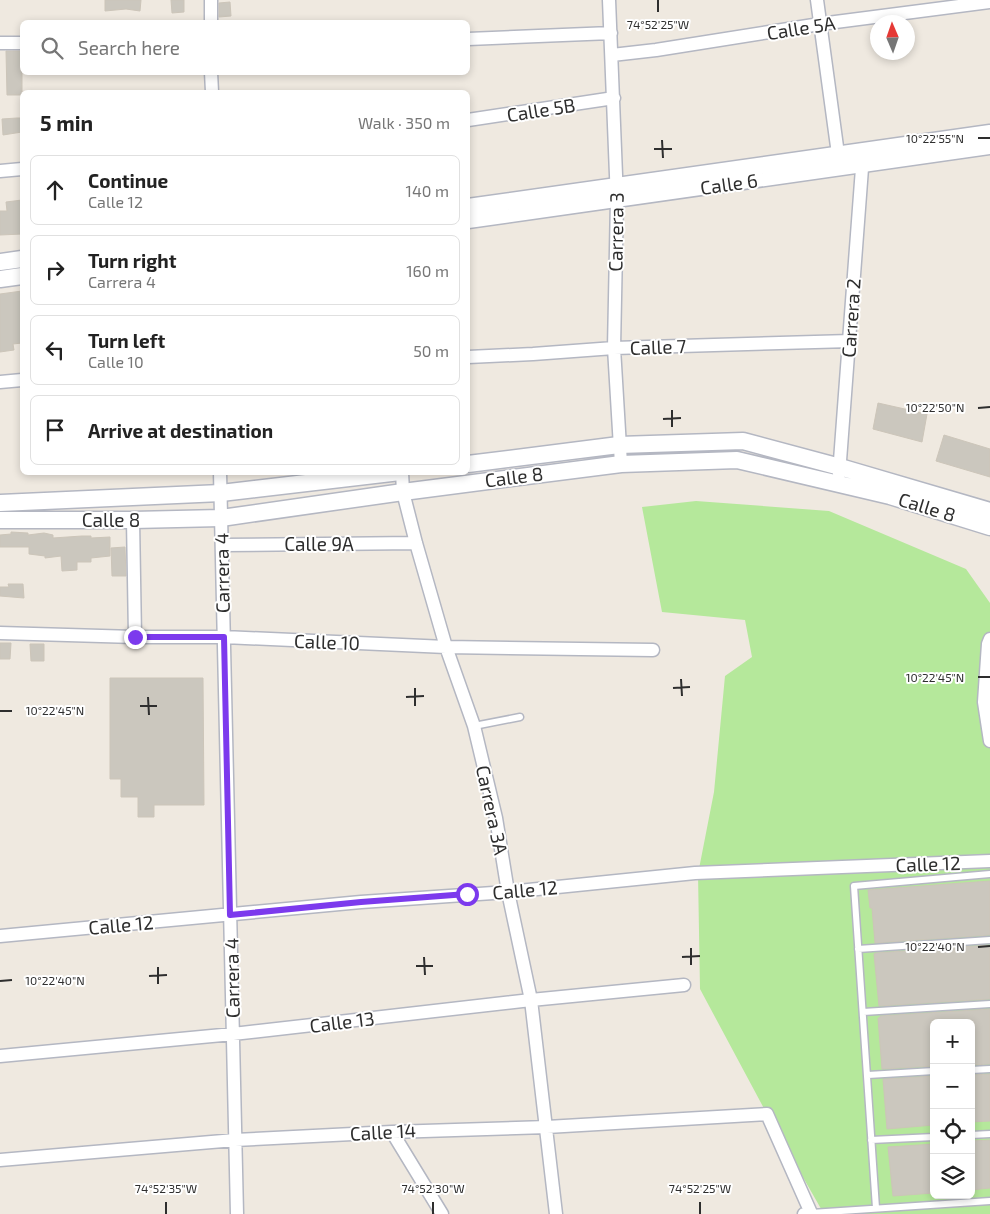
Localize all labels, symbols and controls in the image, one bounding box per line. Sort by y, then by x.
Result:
street label: Calle 5A [765,11,837,44]
north arrow [870,15,915,60]
text: 74°52'25"W [627,17,689,31]
search box [20,20,470,75]
icon: search [38,34,66,62]
text: Search here [78,36,180,59]
street label: Calle 5B [505,93,577,126]
text: 5 min [40,110,93,135]
text: Walk · 350 m [358,113,450,132]
text: 10°22'55"N [906,131,964,145]
street label: Calle 6 [699,168,759,199]
text: Continue [88,169,168,192]
icon: ahead [41,176,69,204]
text: 140 m [406,181,449,200]
text: Calle 12 [88,192,143,211]
street label: Carrera 3 [603,192,628,272]
text: Turn right [88,249,176,272]
icon: right [41,256,69,284]
text: 160 m [406,261,449,280]
text: Carrera 4 [88,272,156,291]
street label: Carrera 2 [836,278,865,358]
text: Turn left [88,329,165,352]
street label: Calle 7 [629,334,687,359]
icon: left [41,336,69,364]
text: 50 m [413,341,449,360]
text: Calle 10 [88,352,144,371]
text: 10°22'50"N [906,400,964,414]
icon: arrive [41,416,69,444]
text: Arrive at destination [88,419,273,442]
street label: Calle 8 [483,462,544,491]
street label: Calle 8 [896,487,958,526]
street label: Calle 8 [82,508,140,531]
street label: Calle 9A [284,532,354,555]
street label: Carrera 4 [209,533,234,613]
route end [124,626,147,649]
street label: Calle 10 [294,629,360,654]
text: 10°22'45"N [906,670,964,684]
text: 10°22'45"N [26,703,84,717]
street label: Carrera 3A [472,763,513,857]
street label: Calle 12 [895,851,961,876]
street label: Calle 12 [491,875,558,904]
route start [456,883,479,906]
street label: Calle 12 [87,910,154,939]
street label: Carrera 4 [219,938,244,1018]
text: 10°22'40"N [905,939,965,953]
text: 10°22'40"N [25,973,85,987]
street label: Calle 13 [308,1006,376,1037]
map controls [930,1019,975,1199]
button: + [930,1019,975,1064]
button: − [930,1064,975,1109]
button: locate [930,1109,975,1154]
street label: Calle 14 [349,1118,417,1145]
button: layers [930,1154,975,1199]
text: 74°52'35"W [135,1181,197,1195]
text: 74°52'30"W [401,1181,465,1195]
text: 74°52'25"W [669,1181,731,1195]

